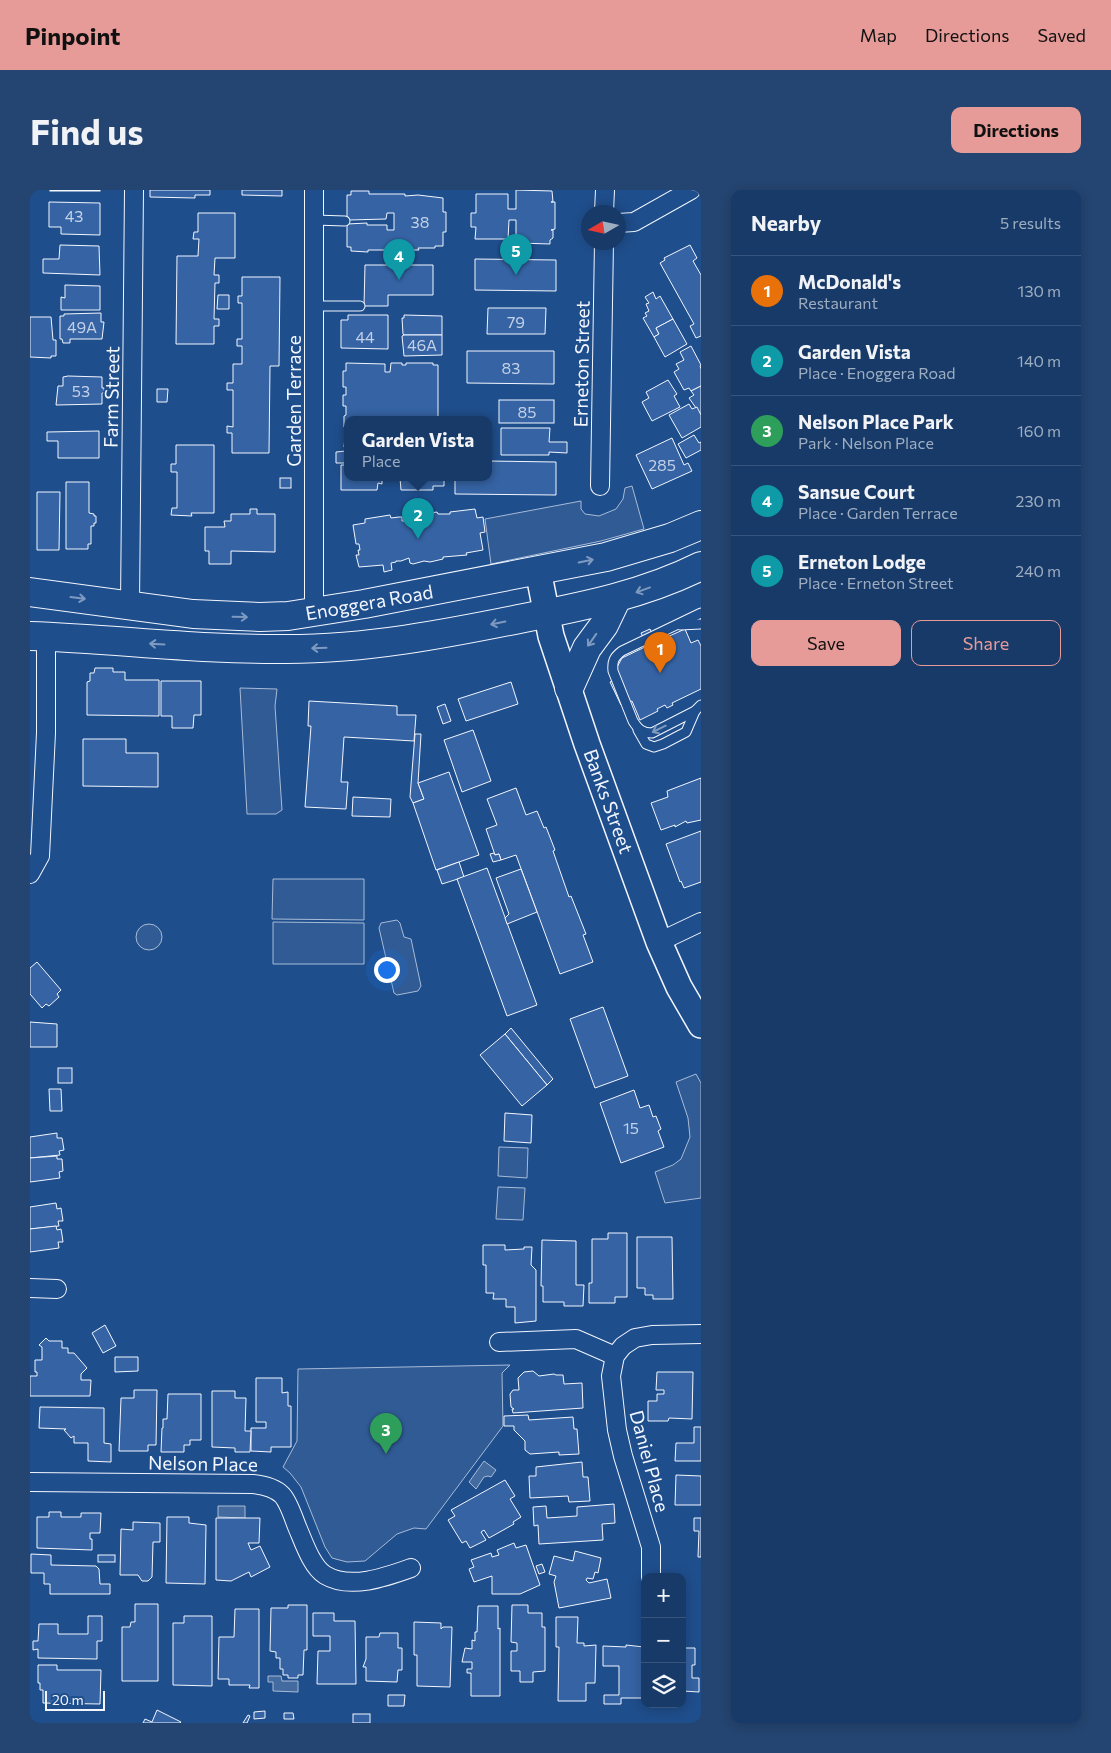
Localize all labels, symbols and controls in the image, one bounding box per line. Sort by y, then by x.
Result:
text: Pinpoint [25,21,120,50]
text: Map [860,24,897,46]
text: Directions [925,24,1009,46]
text: Saved [1037,24,1086,46]
button: Directions [951,107,1081,153]
text: Find us [30,109,144,152]
north arrow [581,205,626,250]
house number: 43 [65,206,83,225]
text: Nearby [751,210,821,235]
house number: 38 [411,212,429,231]
text: 5 results [1000,213,1061,232]
pin: 5 [500,234,532,275]
pin: 4 [383,239,415,280]
text: McDonald's [798,270,901,293]
text: 1 [763,281,771,300]
text: 130 m [1018,281,1061,300]
text: Restaurant [798,293,878,312]
street label: Erneton Street [568,300,594,428]
house number: 79 [507,312,525,331]
house number: 49A [67,317,97,336]
house number: 44 [355,327,375,346]
street label: Garden Terrace [282,335,305,467]
house number: 46A [407,335,437,354]
text: Garden Vista [798,340,911,363]
street label: Farm Street [99,346,123,448]
text: 2 [762,351,772,370]
text: 140 m [1017,351,1061,370]
house number: 83 [502,358,520,377]
text: Place · Enoggera Road [798,363,956,382]
house number: 53 [72,381,90,400]
house number: 85 [518,402,536,421]
text: Nelson Place Park [798,410,954,433]
popup [344,416,492,481]
text: 3 [762,421,772,440]
text: 160 m [1017,421,1061,440]
text: Garden Vista [362,428,474,451]
text: Park · Nelson Place [798,433,934,452]
text: Place [362,451,400,470]
house number: 285 [648,455,676,474]
text: Sansue Court [798,480,915,503]
text: 4 [762,491,772,510]
text: 230 m [1016,491,1061,510]
pin: 2 [402,498,434,539]
text: Place · Garden Terrace [798,503,958,522]
text: Erneton Lodge [798,550,926,573]
one-way arrow [577,556,593,565]
text: 5 [762,561,772,580]
text: 240 m [1015,561,1061,580]
text: Place · Erneton Street [798,573,954,592]
street label: Enoggera Road [303,579,435,625]
one-way arrow [636,586,651,595]
one-way arrow [70,593,86,603]
one-way arrow [231,612,247,622]
one-way arrow [491,619,507,629]
button: Save [751,620,901,666]
button: Share [911,620,1061,666]
pin: 1 [644,632,676,673]
one-way arrow [587,633,597,647]
one-way arrow [149,639,165,648]
one-way arrow [311,644,327,653]
one-way arrow [652,725,667,735]
street label: Banks Street [579,746,639,857]
your location [374,957,400,983]
house number: 15 [623,1118,639,1137]
street label: Daniel Place [625,1408,675,1514]
pin: 3 [370,1413,402,1454]
street label: Nelson Place [148,1451,258,1475]
map controls [641,1573,686,1708]
button: + [641,1573,686,1618]
button: − [641,1618,686,1663]
button: layers [641,1663,686,1708]
scale bar [45,1688,105,1711]
text: 20 m [52,1691,84,1708]

